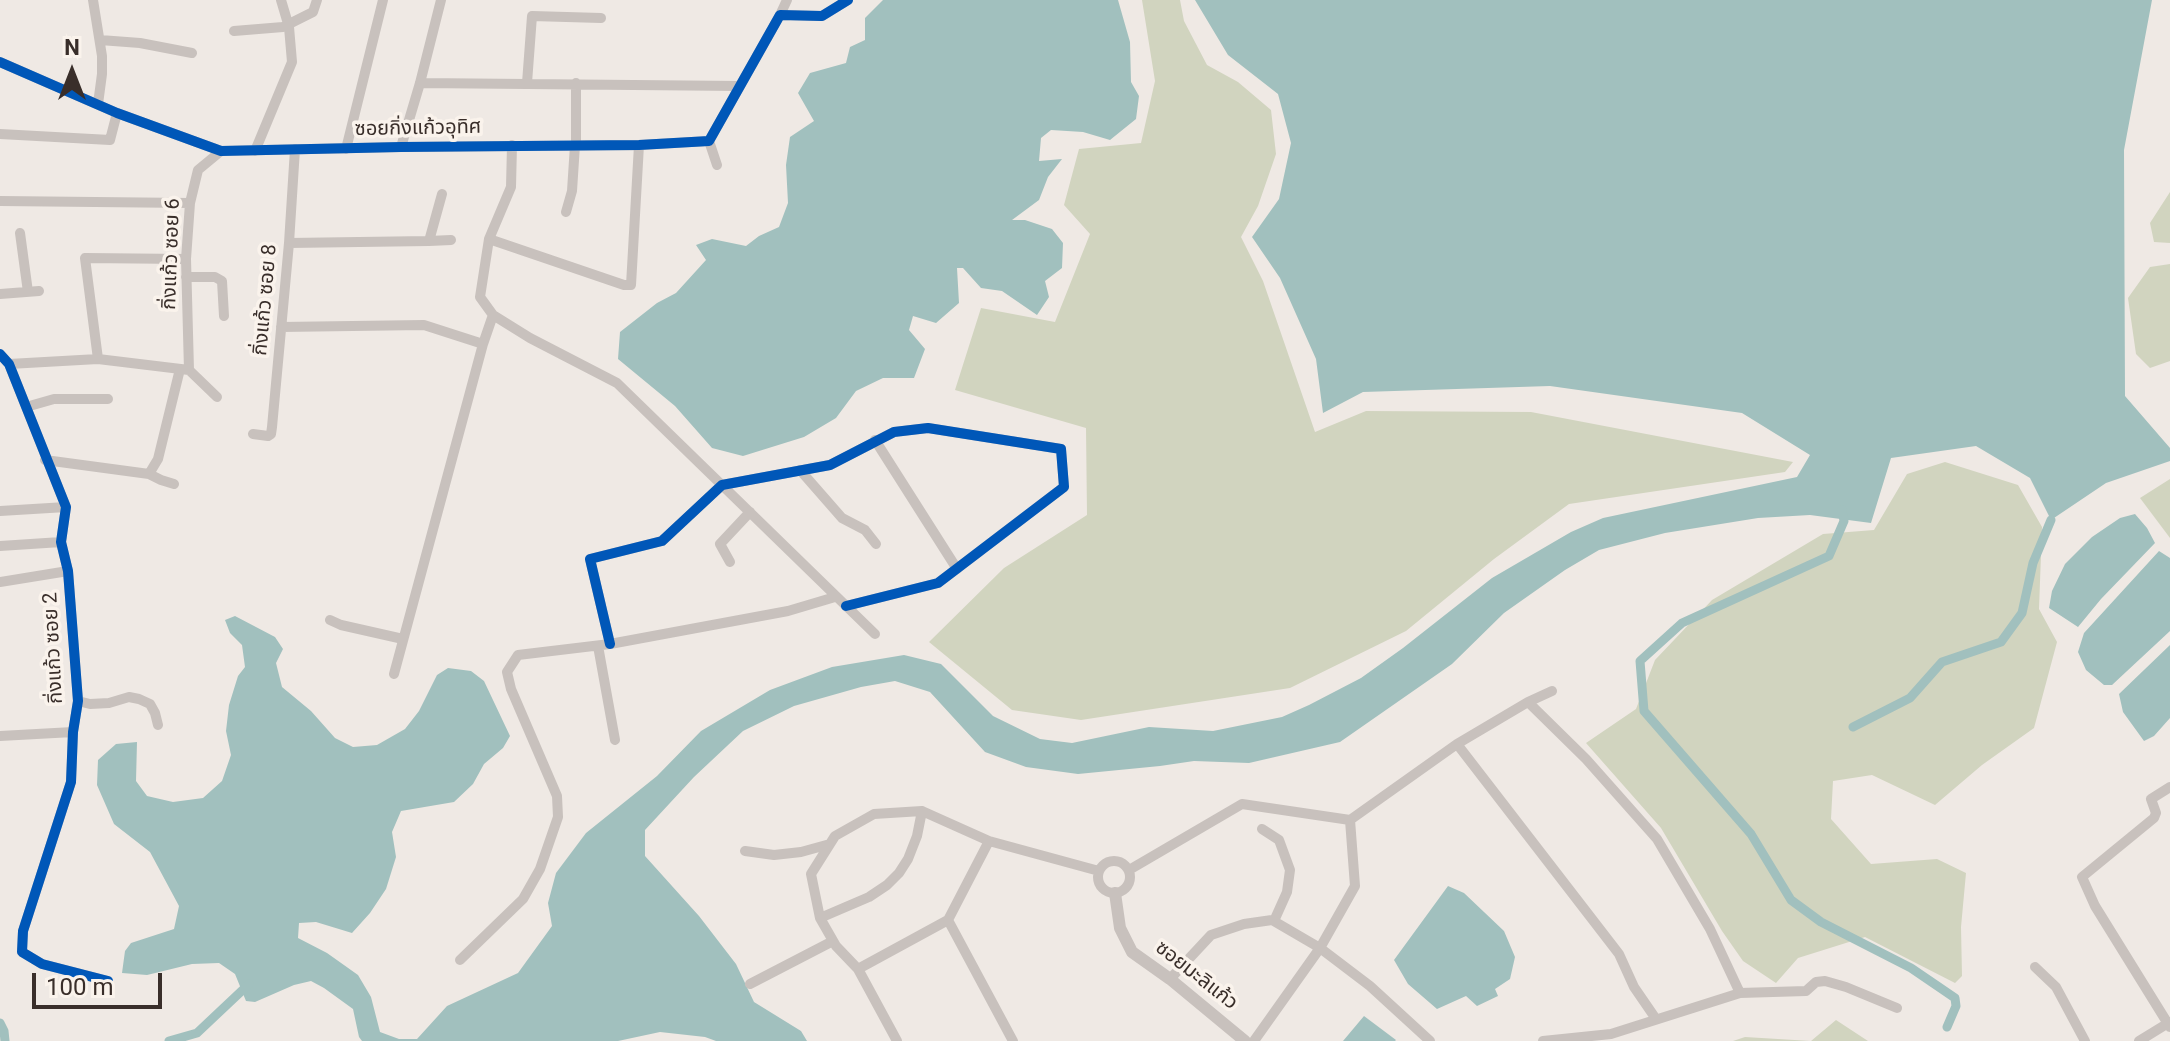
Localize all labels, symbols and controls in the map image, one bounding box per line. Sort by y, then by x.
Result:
north arrow [32,32,112,112]
text: N [64,35,80,60]
street label: ซอยกิ่งแก้วอุทิศ [354,116,482,142]
street label: กิ่งแก้ว ซอย 6 [158,198,186,310]
street label: กิ่งแก้ว ซอย 8 [249,243,283,357]
street label: กิ่งแก้ว ซอย 2 [39,592,69,704]
street label: ซอยมะลิแก้ว [1150,936,1242,1016]
scale bar [36,957,166,1007]
text: 100 m [46,973,113,1001]

